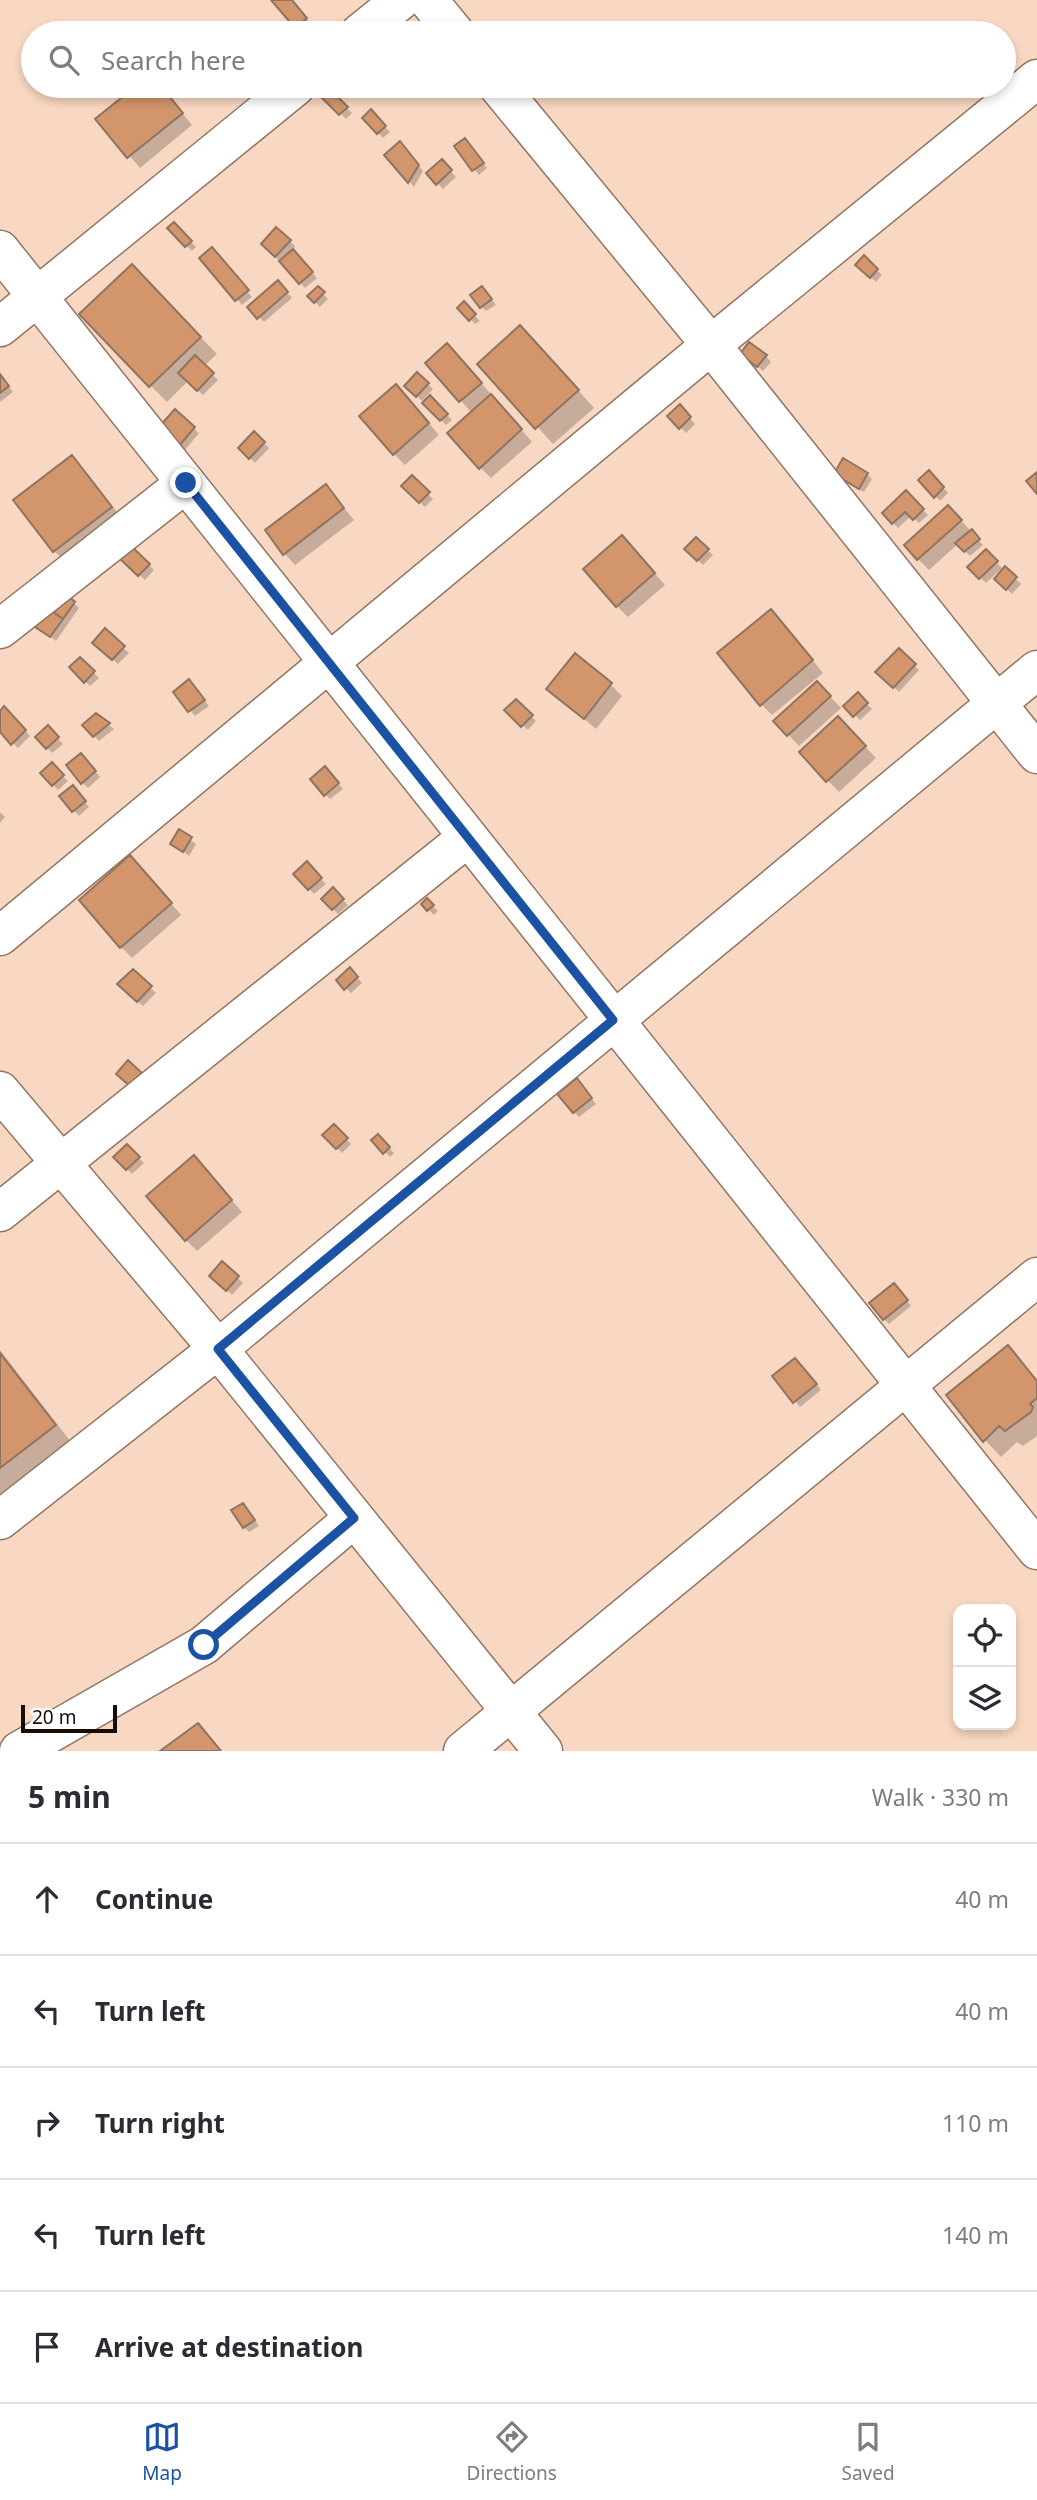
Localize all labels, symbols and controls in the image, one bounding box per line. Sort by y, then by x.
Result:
search box [21,21,1016,98]
icon: search [45,41,83,79]
text: Search here [101,42,246,78]
route end [170,467,201,498]
map controls [953,1604,1016,1730]
button: locate [953,1604,1016,1667]
route start [188,1629,219,1660]
button: layers [953,1667,1016,1730]
scale bar [21,1702,117,1734]
text: 20 m [32,1704,76,1730]
text: 5 min [28,1776,111,1817]
text: Walk · 330 m [872,1781,1009,1813]
icon: ahead [28,1880,66,1918]
text: Continue [95,1881,213,1917]
text: 40 m [955,1883,1009,1915]
icon: left [28,1992,66,2030]
text: Turn left [95,1993,206,2029]
text: 40 m [955,1995,1009,2027]
icon: right [28,2104,66,2142]
text: Turn right [95,2105,225,2141]
text: 110 m [942,2107,1009,2139]
icon: left [28,2216,66,2254]
text: Turn left [95,2217,206,2253]
text: 140 m [942,2219,1009,2251]
icon: arrive [28,2328,66,2366]
text: Arrive at destination [95,2329,364,2365]
tab: Map [142,2418,182,2486]
tab: Directions [467,2418,557,2486]
tab: Saved [841,2418,895,2486]

